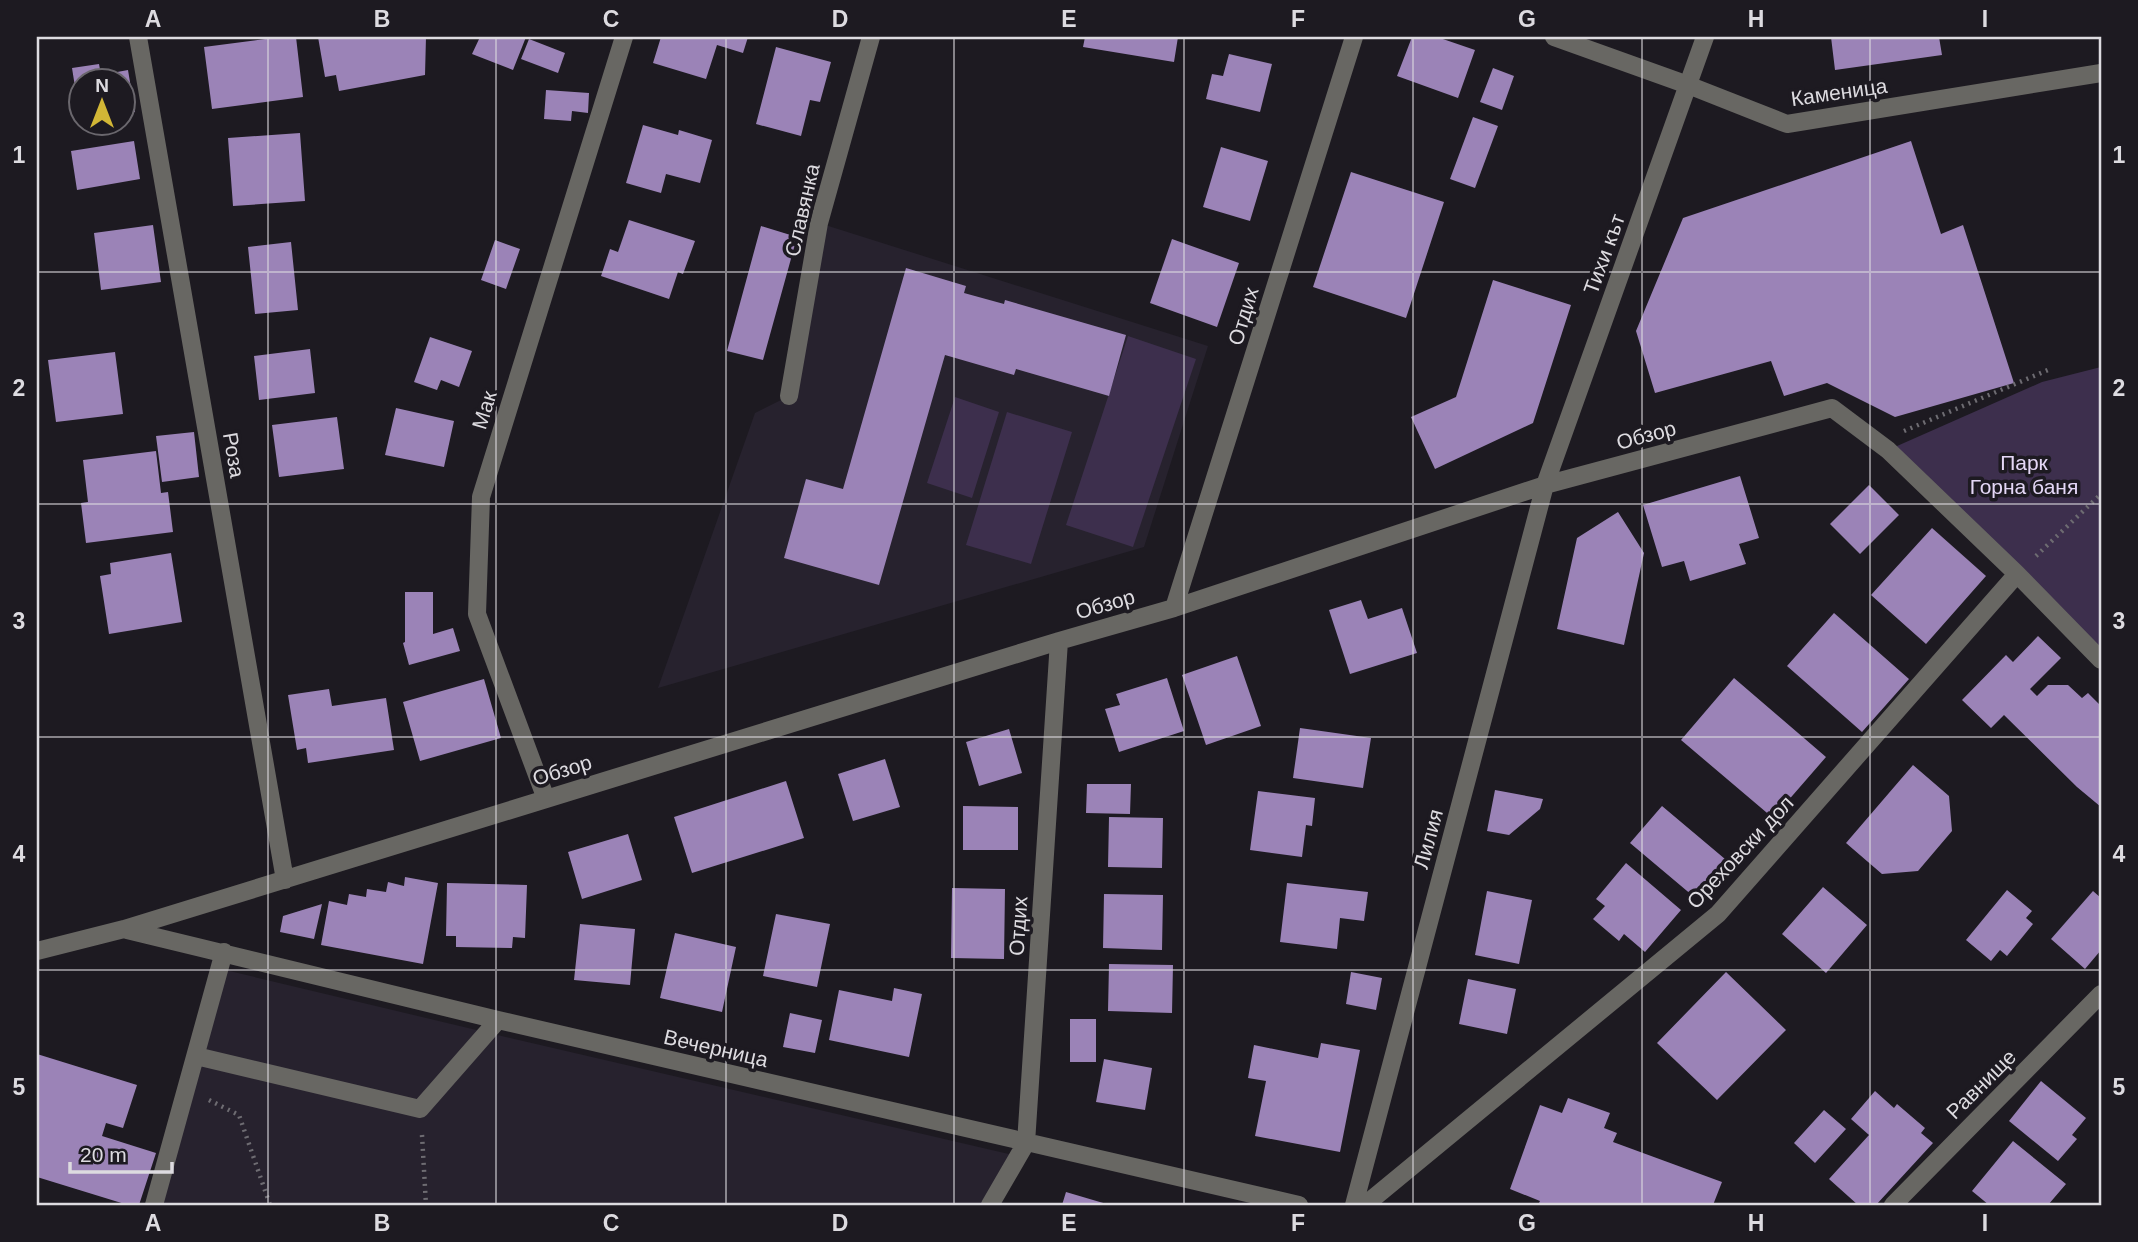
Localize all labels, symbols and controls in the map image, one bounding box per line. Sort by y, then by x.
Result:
text: A [145,6,161,32]
text: B [374,6,390,32]
text: C [603,6,619,32]
text: D [832,6,848,32]
text: E [1061,6,1077,32]
text: F [1291,6,1305,32]
text: G [1518,6,1536,32]
text: H [1748,6,1764,32]
text: I [1982,6,1988,32]
north arrow [66,66,136,136]
street label: Каменица [1789,74,1889,110]
text: N [95,75,109,96]
text: 1 [13,142,26,168]
text: 1 [2113,142,2126,168]
street label: Славянка [780,161,824,259]
street label: Тихи кът [1579,210,1629,297]
street label: Отдих [1223,284,1263,348]
text: 2 [13,375,25,401]
text: 2 [2113,375,2125,401]
street label: Мак [467,387,501,432]
street label: Обзор [1614,416,1678,454]
street label: Роза [219,430,249,480]
park label: Парк Горна баня [1970,451,2078,498]
street label: Обзор [1073,585,1137,623]
text: 3 [13,608,25,634]
text: 3 [2113,608,2125,634]
street label: Обзор [530,750,594,790]
street label: Ореховски дол [1682,791,1798,913]
street label: Лилия [1409,807,1447,871]
text: 4 [13,841,26,867]
text: 4 [2113,841,2126,867]
street label: Отдих [1004,895,1032,957]
street label: Вечерница [662,1025,771,1071]
street label: Равнище [1942,1045,2020,1123]
text: 5 [13,1074,26,1100]
text: 5 [2113,1074,2126,1100]
scale bar [70,1130,172,1174]
text: 20 m [80,1143,127,1166]
text: A [145,1210,161,1236]
text: B [374,1210,390,1236]
text: C [603,1210,619,1236]
text: D [832,1210,848,1236]
text: E [1061,1210,1077,1236]
text: F [1291,1210,1305,1236]
text: G [1518,1210,1536,1236]
text: H [1748,1210,1764,1236]
text: I [1982,1210,1988,1236]

